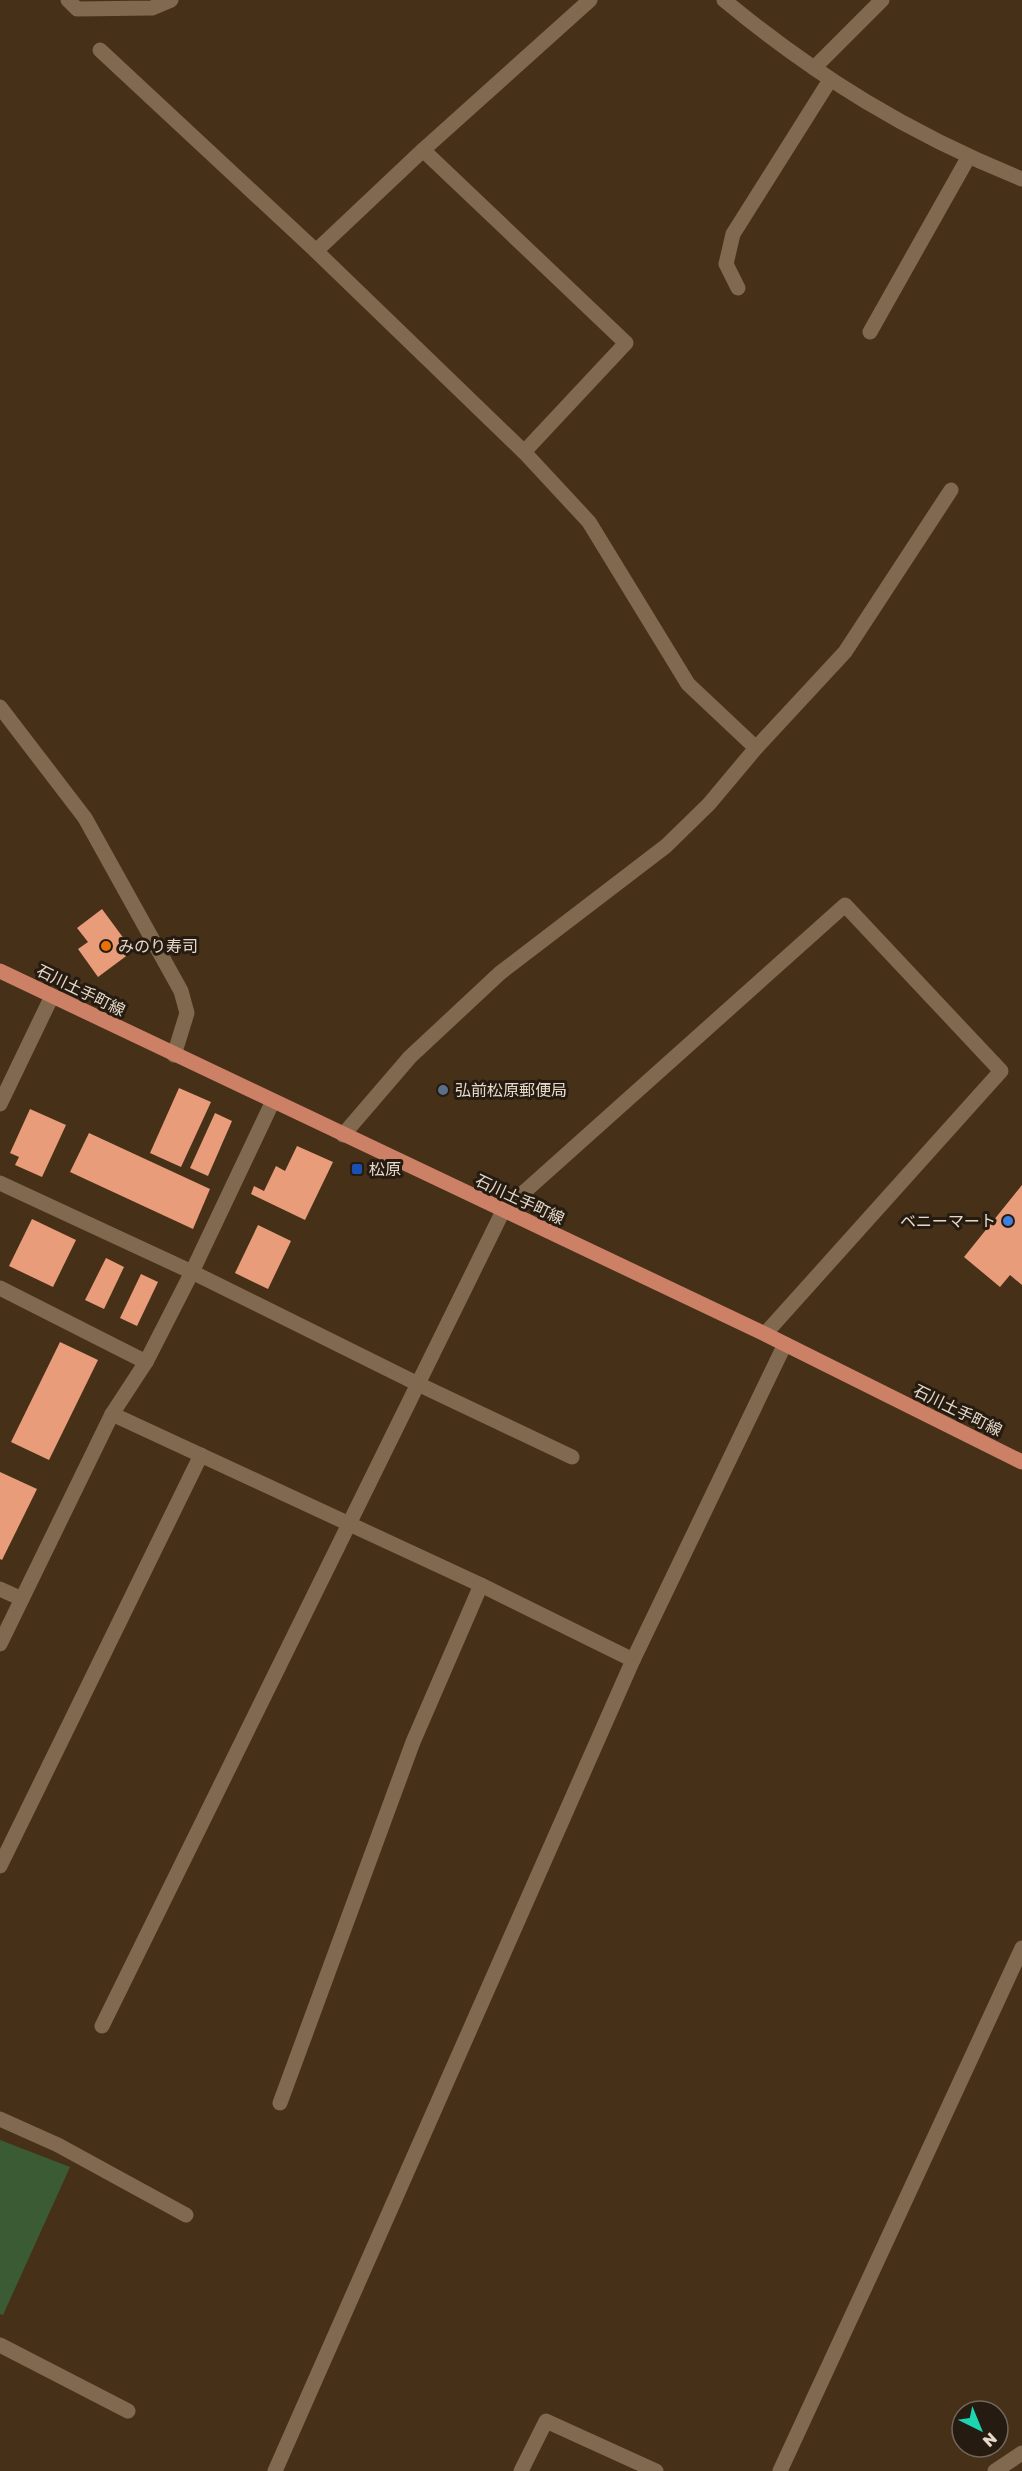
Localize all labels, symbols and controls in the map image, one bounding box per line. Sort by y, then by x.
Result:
place label: みのり寿司 [118,936,198,956]
marker: みのり寿司 [99,939,113,953]
street label: 石川土手町線 [33,960,129,1020]
place label: 弘前松原郵便局 [455,1080,567,1100]
marker: 弘前松原郵便局 [436,1083,450,1097]
place label: 松原 [369,1159,401,1179]
marker: 松原 [350,1162,364,1176]
street label: 石川土手町線 [472,1170,568,1228]
place label: ベニーマート [900,1211,996,1231]
marker: ベニーマート [1001,1214,1015,1228]
street label: 石川土手町線 [910,1380,1006,1440]
north arrow [950,2399,1010,2459]
text: N [979,2429,1002,2451]

